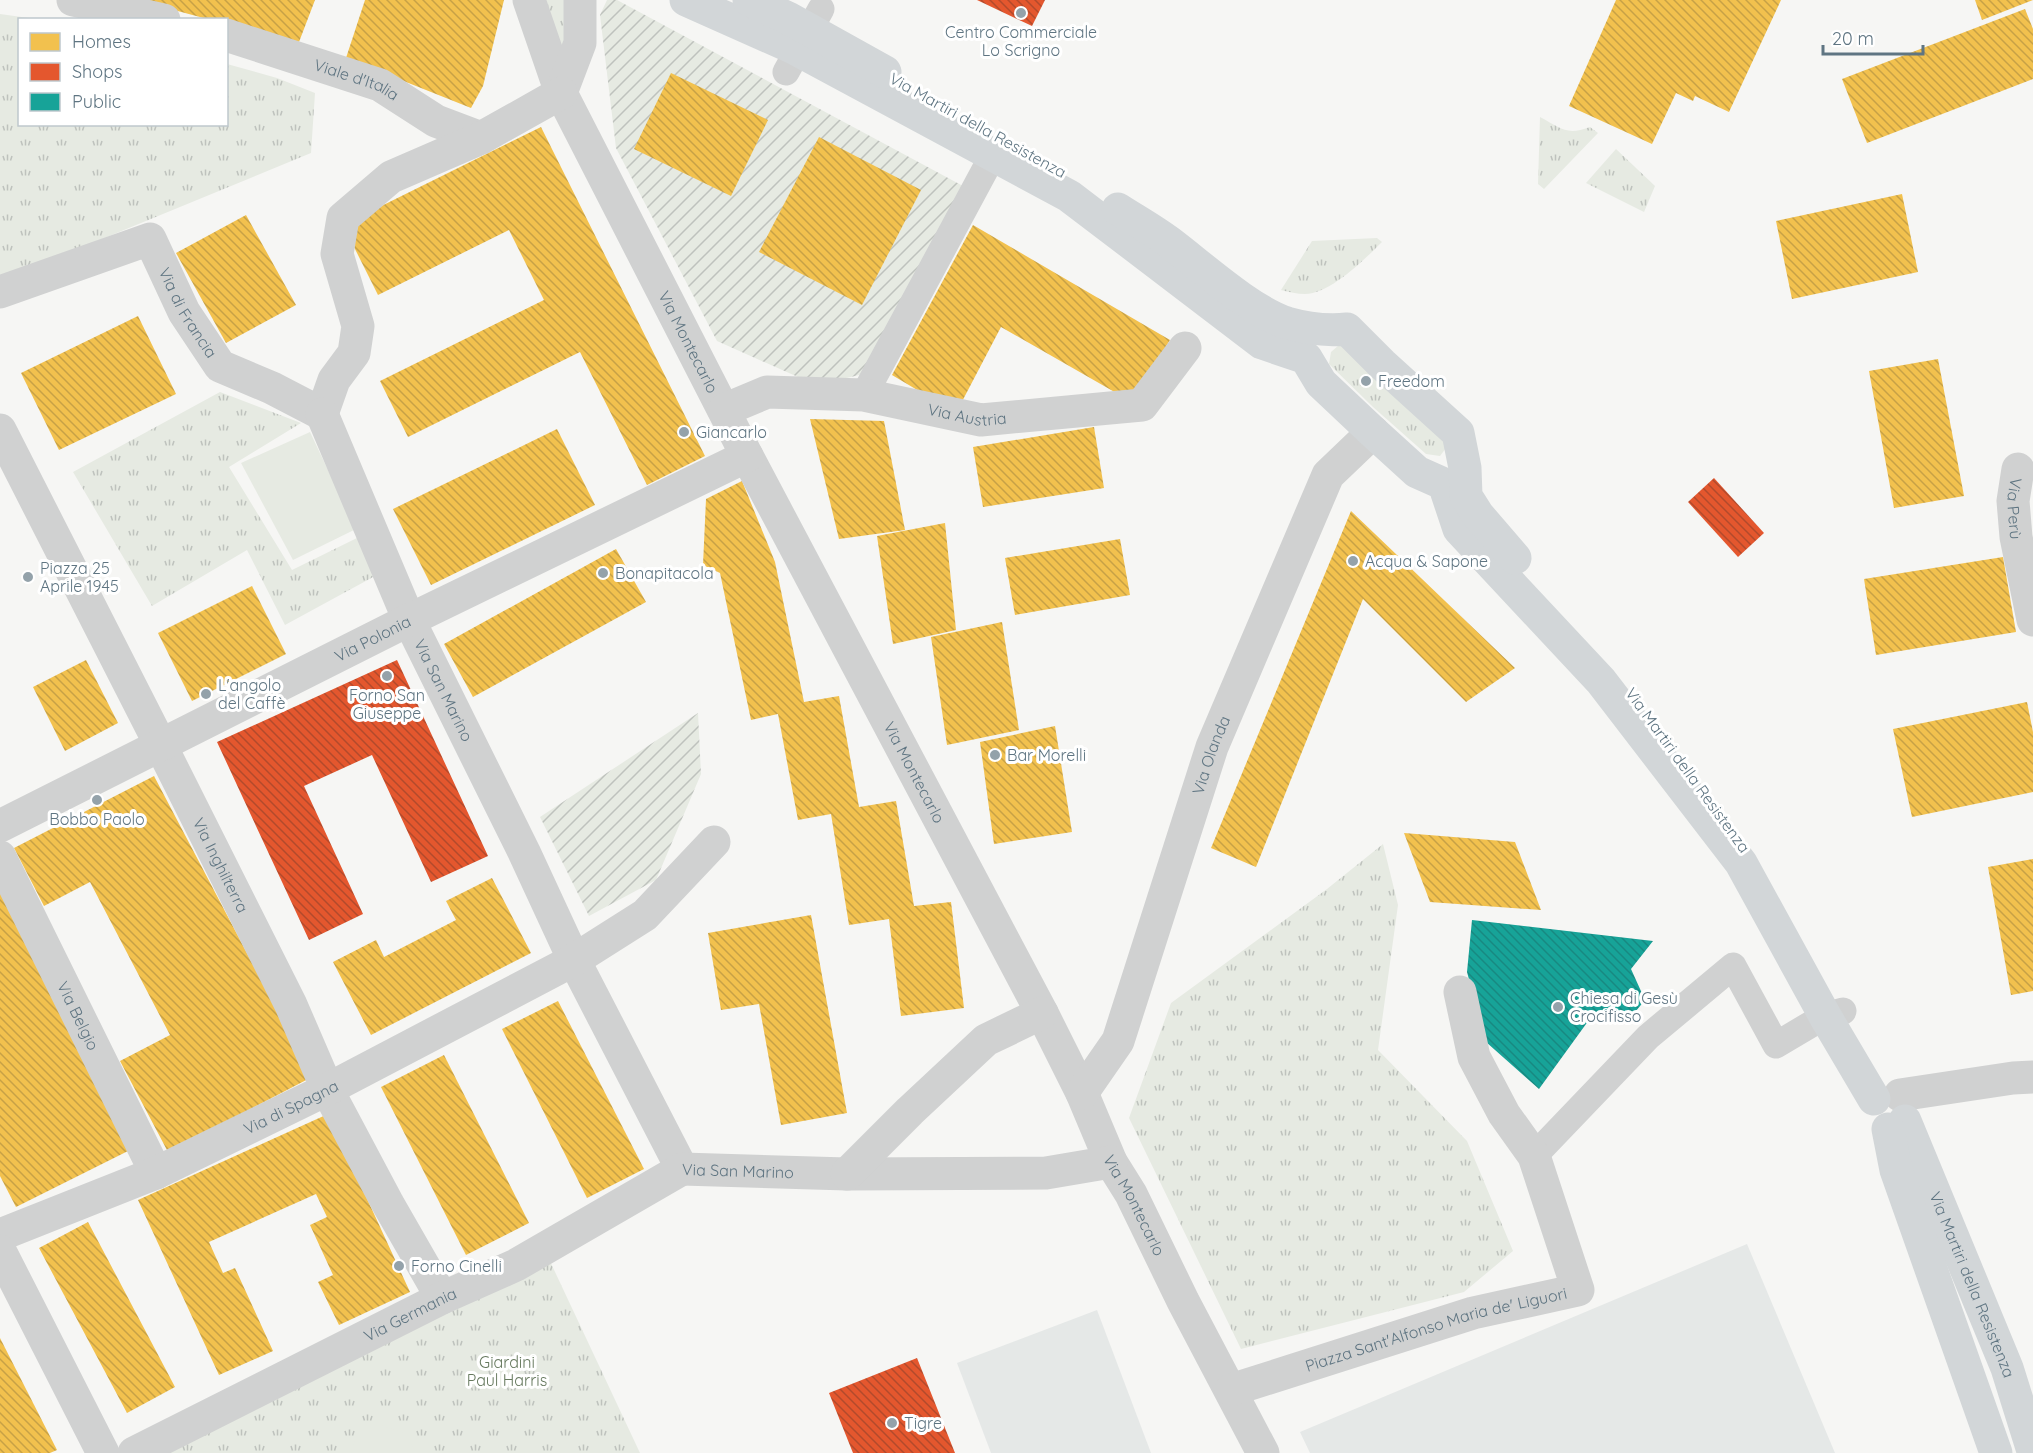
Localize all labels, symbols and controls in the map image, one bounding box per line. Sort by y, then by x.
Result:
marker: Centro Commerciale Lo Scrigno [1014,6,1028,20]
legend [18,18,228,126]
scale bar [1823,18,1924,56]
place label: Centro Commerciale Lo Scrigno [945,22,1097,60]
text: 20 m [1832,27,1874,50]
text: Homes [72,30,131,53]
street label: Viale d'Italia [312,54,403,105]
text: Shops [72,60,123,83]
street label: Via Martiri della Resistenza [886,68,1070,182]
text: Public [72,90,121,113]
street label: Via di Francia [155,264,222,362]
street label: Via Montecarlo [654,287,723,396]
place label: Freedom [1378,371,1445,391]
marker: Freedom [1359,374,1373,388]
street label: Via Austria [926,399,1007,430]
place label: Giancarlo [696,422,767,442]
marker: Giancarlo [677,425,691,439]
street label: Via Perù [2003,476,2026,540]
place label: Acqua & Sapone [1365,551,1488,571]
marker: Acqua & Sapone [1346,554,1360,568]
place label: Piazza 25 Aprile 1945 [40,558,119,596]
place label: Bonapitacola [615,563,714,583]
marker: Bonapitacola [596,566,610,580]
marker: Piazza 25 Aprile 1945 [21,570,35,584]
street label: Via Polonia [331,611,414,666]
street label: Via San Marino [410,636,478,745]
marker: Forno San Giuseppe [380,669,394,683]
place label: L'angolo del Caffè [218,675,286,713]
street label: Via Martiri della Resistenza [1621,684,1755,856]
place label: Forno San Giuseppe [349,685,425,723]
marker: L'angolo del Caffè [199,687,213,701]
street label: Via Olanda [1188,712,1234,797]
street label: Via Montecarlo [879,718,950,826]
place label: Bar Morelli [1007,745,1086,765]
marker: Bar Morelli [988,748,1002,762]
marker: Bobbo Paolo [90,793,104,807]
place label: Bobbo Paolo [49,809,145,829]
street label: Via Inghilterra [189,814,253,916]
street label: Via Belgio [53,978,104,1053]
place label: Chiesa di Gesù Crocifisso [1570,988,1678,1026]
marker: Chiesa di Gesù Crocifisso [1551,1000,1565,1014]
street label: Via di Spagna [240,1075,342,1139]
street label: Via Montecarlo [1099,1152,1169,1259]
street label: Via San Marino [682,1159,794,1182]
street label: Via Martiri della Resistenza [1925,1189,2019,1380]
place label: Forno Cinelli [411,1256,502,1276]
marker: Forno Cinelli [392,1259,406,1273]
street label: Via Germania [360,1283,460,1346]
street label: Piazza Sant'Alfonso Maria de' Liguori [1303,1283,1569,1376]
park label: Giardini Paul Harris [467,1352,547,1390]
place label: Tigre [904,1413,942,1433]
marker: Tigre [885,1416,899,1430]

